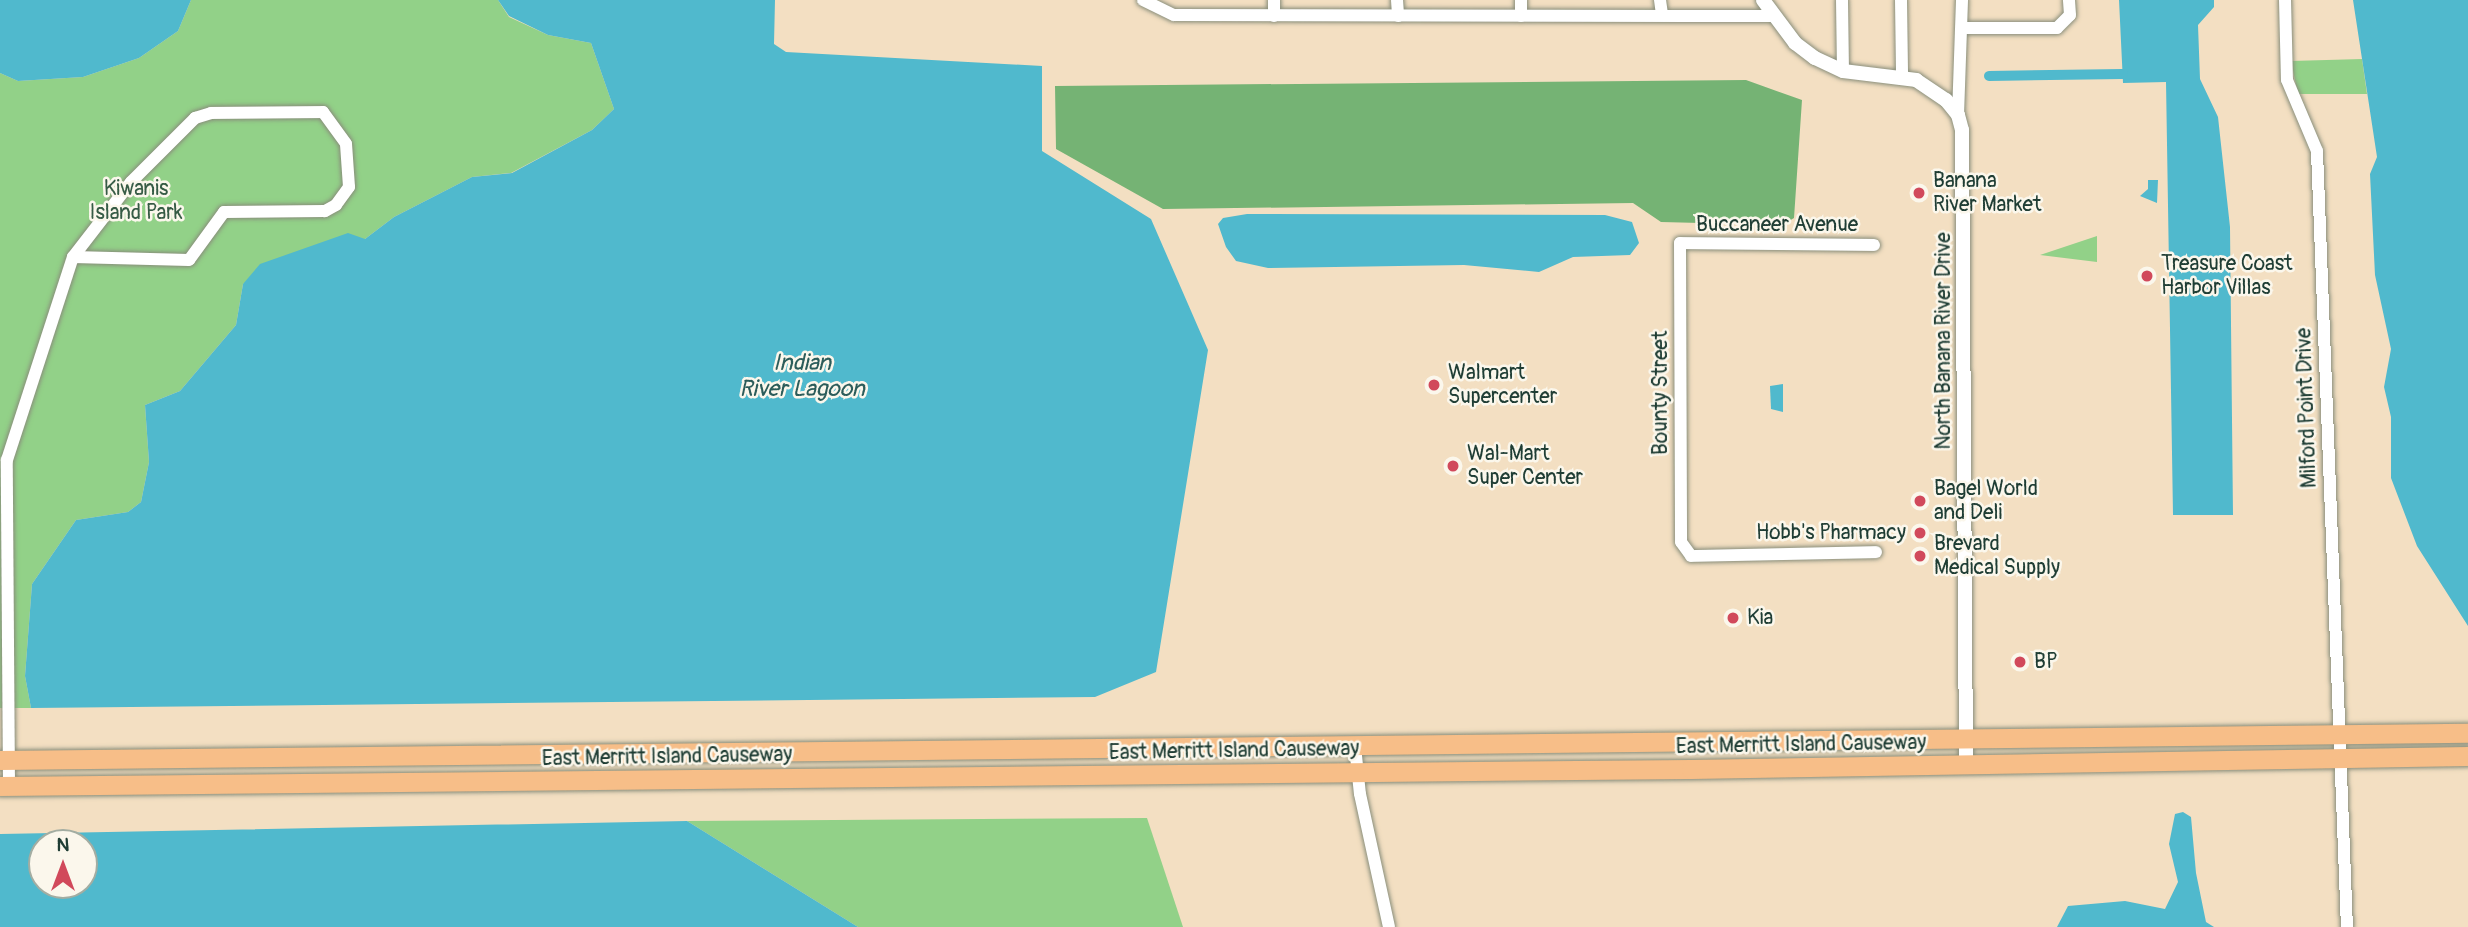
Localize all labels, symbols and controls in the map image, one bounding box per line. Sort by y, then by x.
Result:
place label: Banana River Market [1933,168,2041,218]
park label: Kiwanis Island Park [90,176,182,226]
marker: Banana River Market [1911,185,1927,201]
street label: Buccaneer Avenue [1696,212,1858,238]
street label: North Banana River Drive [1931,232,1957,450]
place label: Treasure Coast Harbor Villas [2161,251,2293,301]
marker: Treasure Coast Harbor Villas [2139,268,2155,284]
street label: Milford Point Drive [2292,327,2322,489]
street label: Bounty Street [1648,331,1674,455]
water label: Indian River Lagoon [739,349,865,403]
place label: Walmart Supercenter [1448,360,1557,410]
marker: Walmart Supercenter [1426,377,1442,393]
place label: Wal-Mart Super Center [1467,441,1583,491]
marker: Wal-Mart Super Center [1445,458,1461,474]
place label: Bagel World and Deli [1934,476,2038,526]
marker: Bagel World and Deli [1912,493,1928,509]
place label: Hobb's Pharmacy [1756,520,1906,546]
marker: Hobb's Pharmacy [1912,525,1928,541]
place label: Brevard Medical Supply [1934,531,2060,581]
marker: Brevard Medical Supply [1912,548,1928,564]
place label: Kia [1747,605,1773,631]
marker: Kia [1725,610,1741,626]
place label: BP [2034,649,2057,675]
marker: BP [2012,654,2028,670]
street label: East Merritt Island Causeway [1676,730,1926,760]
street label: East Merritt Island Causeway [1109,736,1359,766]
street label: East Merritt Island Causeway [542,742,792,772]
north arrow [28,829,98,899]
text: N [57,833,69,857]

